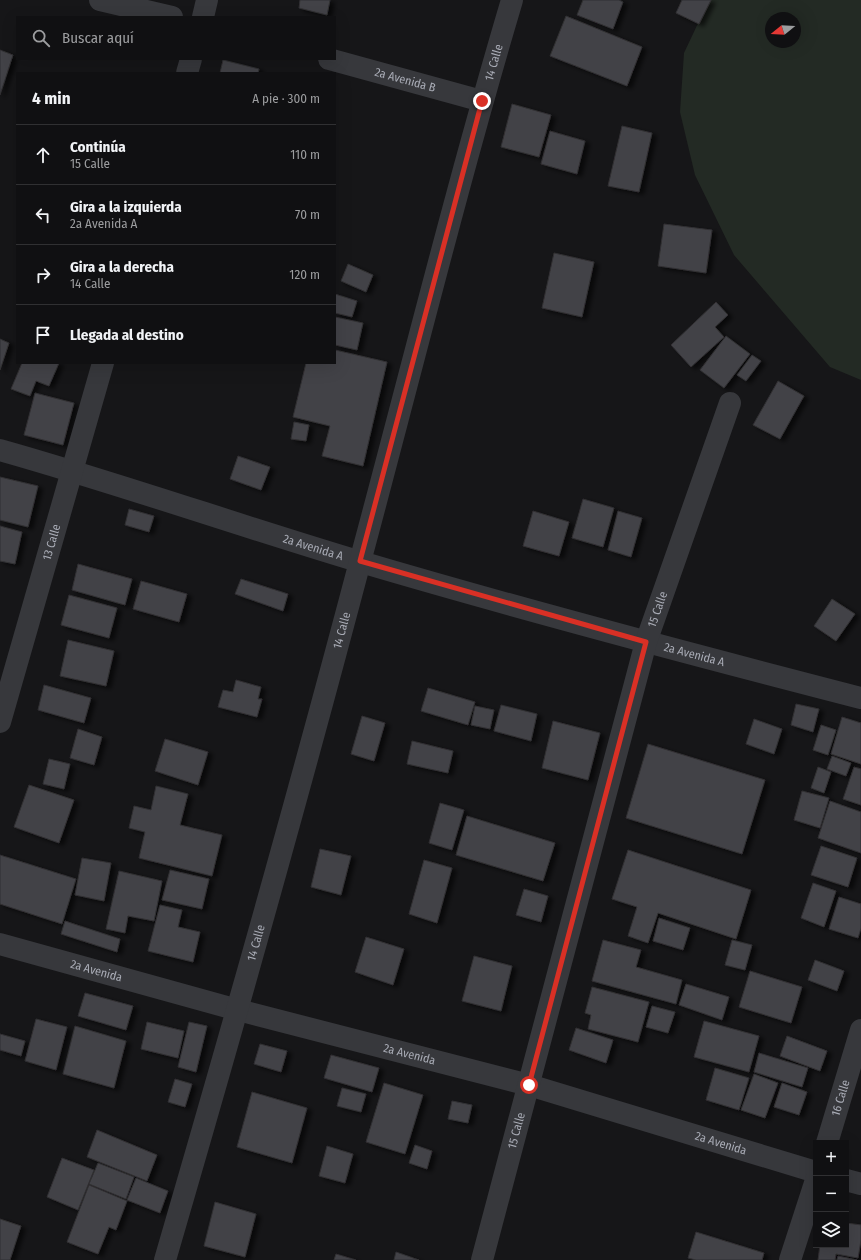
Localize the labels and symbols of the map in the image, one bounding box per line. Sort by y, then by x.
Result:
north arrow [765,12,801,48]
street label: 14 Calle [482,42,506,82]
street label: 2a Avenida B [373,65,438,95]
route end [473,92,491,110]
street label: 13 Calle [40,523,63,562]
street label: 2a Avenida A [281,531,346,563]
street label: 15 Calle [645,590,670,629]
street label: 14 Calle [330,610,353,650]
street label: 2a Avenida A [662,640,727,669]
street label: 14 Calle [244,923,268,963]
street label: 2a Avenida [69,957,124,985]
street label: 2a Avenida [382,1041,437,1068]
route start [520,1076,538,1094]
street label: 16 Calle [828,1078,853,1118]
street label: 15 Calle [505,1111,528,1150]
street label: 2a Avenida [693,1129,748,1158]

